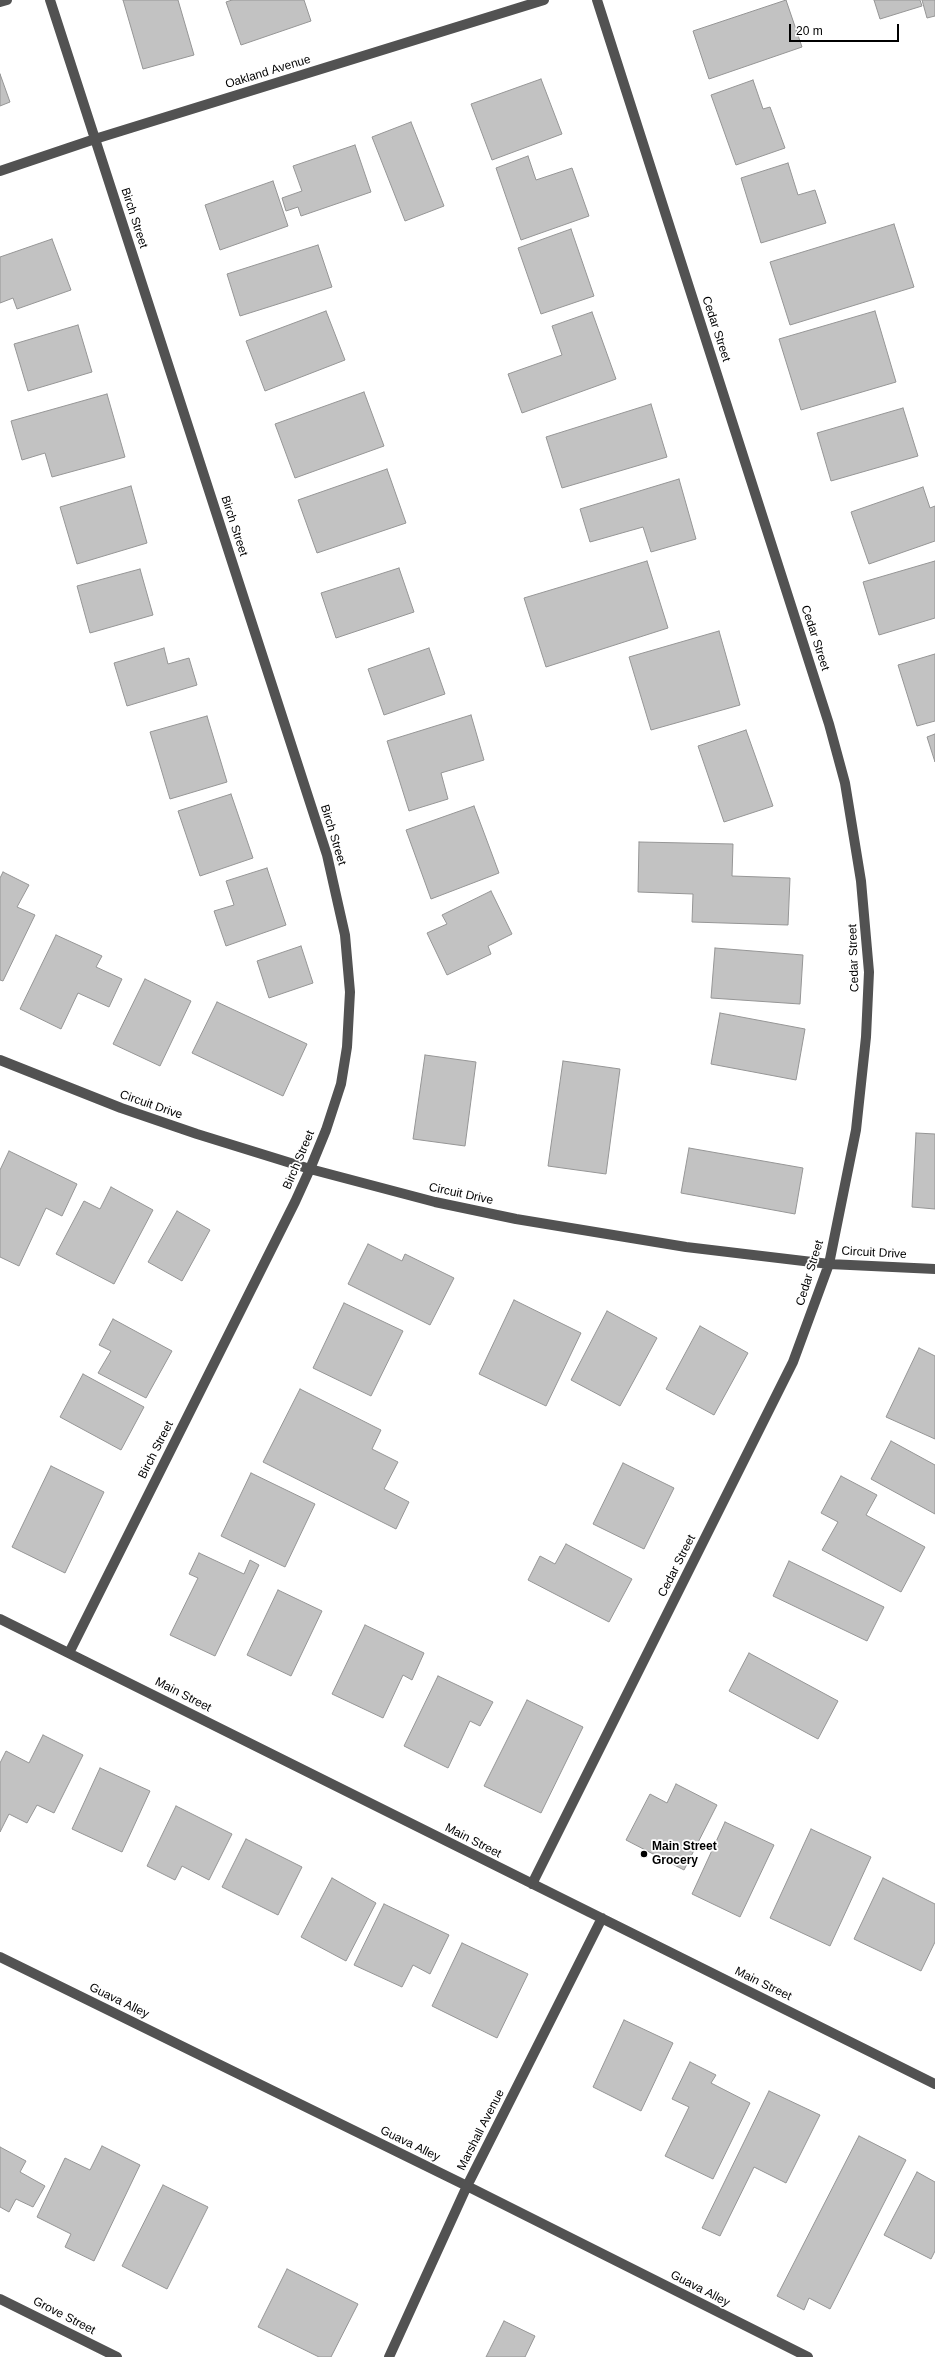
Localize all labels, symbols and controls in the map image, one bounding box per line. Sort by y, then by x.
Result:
scale bar [791,16,901,42]
text: 20 m [796,24,823,38]
street label: Oakland Avenue [224,52,312,92]
street label: Birch Street [117,186,151,250]
street label: Cedar Street [699,294,733,364]
street label: Birch Street [217,494,251,558]
street label: Cedar Street [798,603,832,673]
street label: Birch Street [317,803,349,867]
street label: Cedar Street [846,924,862,992]
street label: Circuit Drive [118,1088,184,1122]
street label: Birch Street [280,1128,318,1192]
street label: Circuit Drive [428,1180,494,1208]
street label: Cedar Street [793,1238,827,1308]
street label: Circuit Drive [841,1244,907,1262]
street label: Birch Street [135,1419,177,1481]
street label: Cedar Street [655,1532,699,1600]
street label: Main Street [152,1675,214,1715]
street label: Main Street [442,1821,504,1861]
place label: Main Street Grocery [652,1840,717,1868]
marker: Main Street Grocery [639,1849,649,1859]
street label: Main Street [732,1964,794,2004]
street label: Guava Alley [87,1980,151,2022]
street label: Marshall Avenue [454,2087,508,2173]
street label: Guava Alley [378,2123,442,2165]
street label: Guava Alley [668,2268,732,2310]
street label: Grove Street [30,2294,98,2338]

